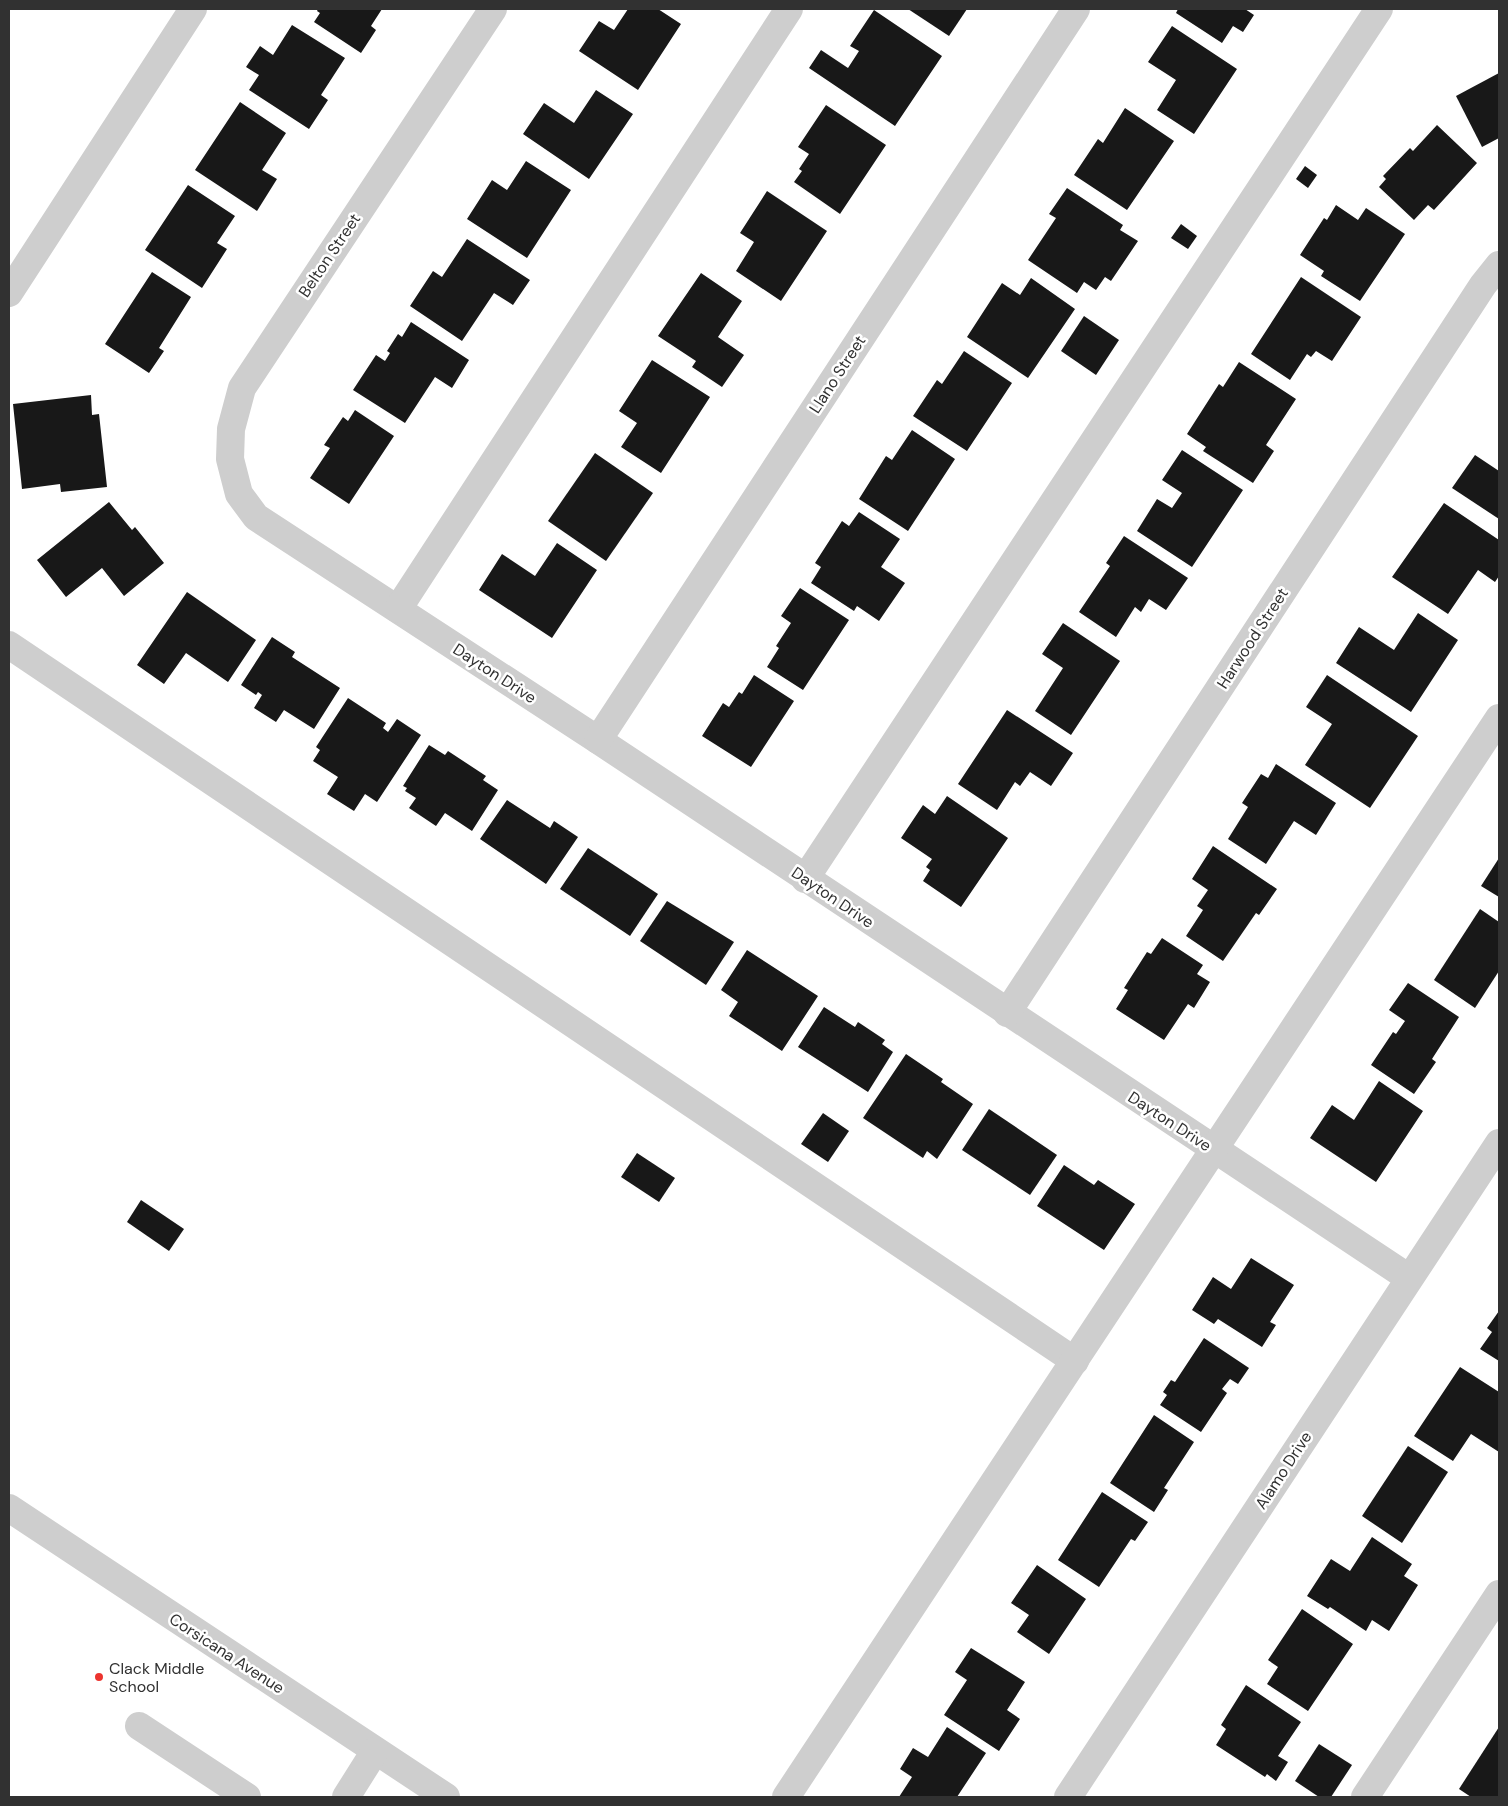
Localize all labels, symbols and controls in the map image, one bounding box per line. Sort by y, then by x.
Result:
street label: Belton Street [294,209,365,301]
street label: Llano Street [804,331,870,417]
street label: Harwood Street [1212,584,1293,693]
street label: Dayton Drive [449,639,540,708]
street label: Dayton Drive [787,862,878,933]
street label: Dayton Drive [1124,1087,1215,1156]
street label: Alamo Drive [1250,1427,1316,1513]
street label: Corsicana Avenue [165,1608,288,1698]
place label: Clack Middle School [109,1658,204,1697]
marker: Clack Middle School [93,1671,105,1683]

